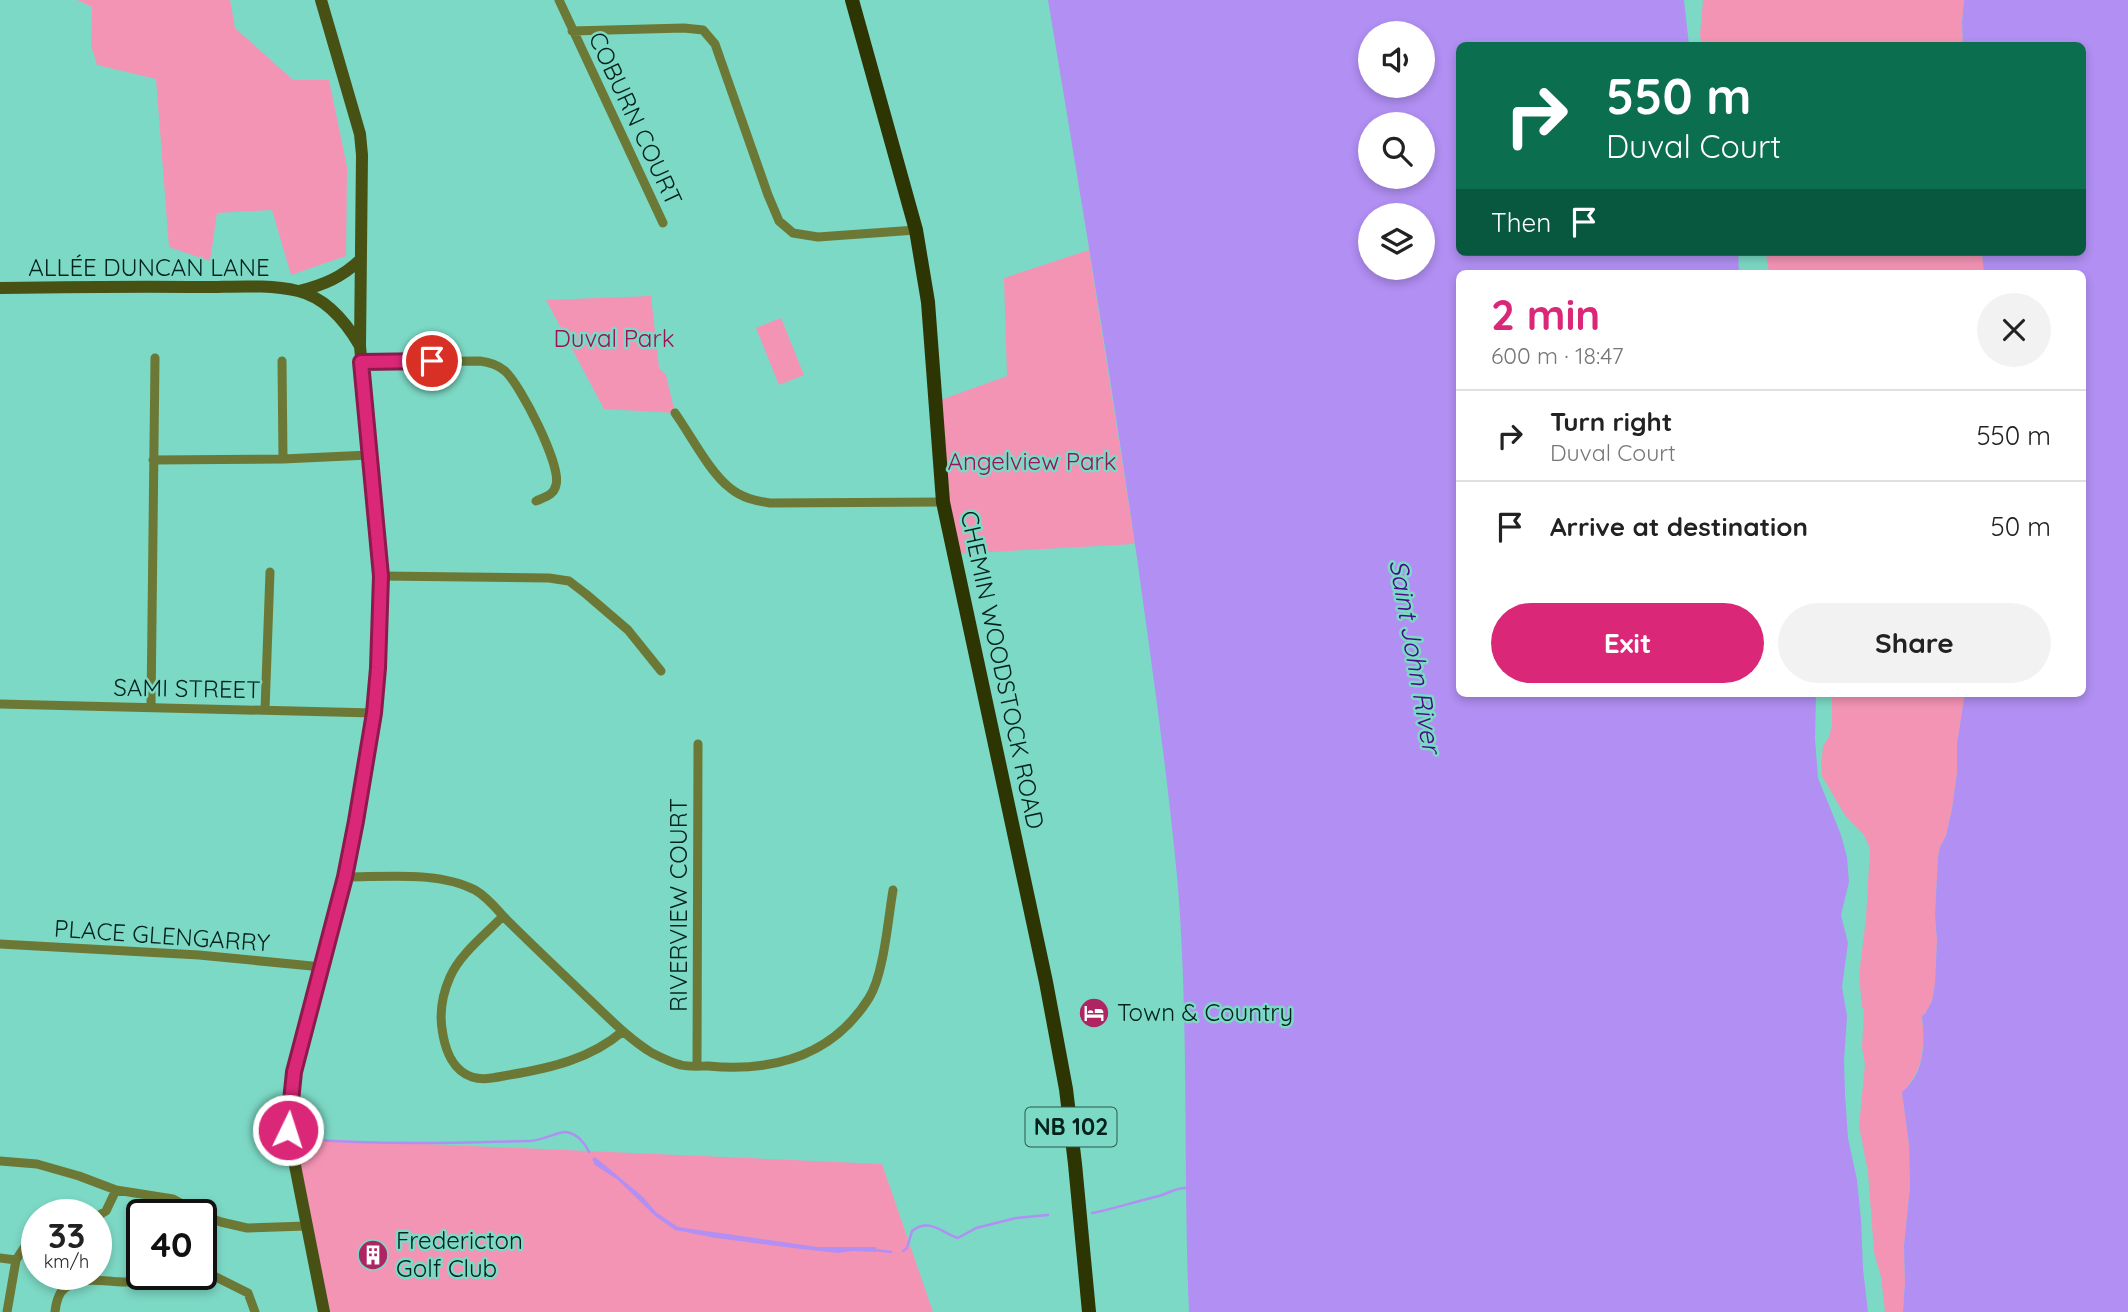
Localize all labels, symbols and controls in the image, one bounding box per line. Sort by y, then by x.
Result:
map controls [1358,21,1435,280]
button: sound [1358,21,1435,98]
street label: COBURN COURT [583,27,689,210]
text: 550 m [1606,65,1751,126]
icon: right [1491,70,1582,161]
button: search [1358,112,1435,189]
text: Duval Court [1606,126,1781,166]
button: layers [1358,203,1435,280]
icon: arrive [1565,203,1603,241]
text: Then [1491,206,1551,239]
street label: ALLÉE DUNCAN LANE [28,252,270,282]
text: 2 min [1491,288,1600,341]
button: close [1977,293,2051,367]
park label: Duval Park [554,323,674,353]
pin [402,331,462,391]
text: 600 m · 18:47 [1491,341,1624,370]
icon: arrive [413,342,451,380]
text: Turn right [1550,405,1672,438]
icon: right [1491,417,1529,455]
text: 550 m [1976,419,2051,452]
text: Duval Court [1550,438,1676,467]
park label: Angelview Park [947,446,1117,476]
street label: CHEMIN WOODSTOCK ROAD [955,508,1051,832]
icon: arrive [1491,508,1529,546]
text: Arrive at destination [1550,510,1808,543]
text: 50 m [1991,510,2051,543]
water label: Saint John River [1382,557,1449,758]
button: Exit [1491,603,1764,683]
button: Share [1778,603,2051,683]
street label: SAMI STREET [113,672,261,704]
street label: RIVERVIEW COURT [663,798,693,1012]
street label: PLACE GLENGARRY [53,912,271,958]
hotel icon: Town & Country [1077,996,1111,1030]
place label: Town & Country [1117,997,1293,1027]
position arrow [251,1093,325,1167]
road number: NB 102 [1026,1108,1116,1146]
speed limit sign: 40 [126,1199,217,1290]
text: 33 [48,1213,85,1257]
place label: Fredericton Golf Club [396,1225,523,1283]
building icon: Fredericton Golf Club [356,1238,390,1272]
text: km/h [44,1250,89,1273]

